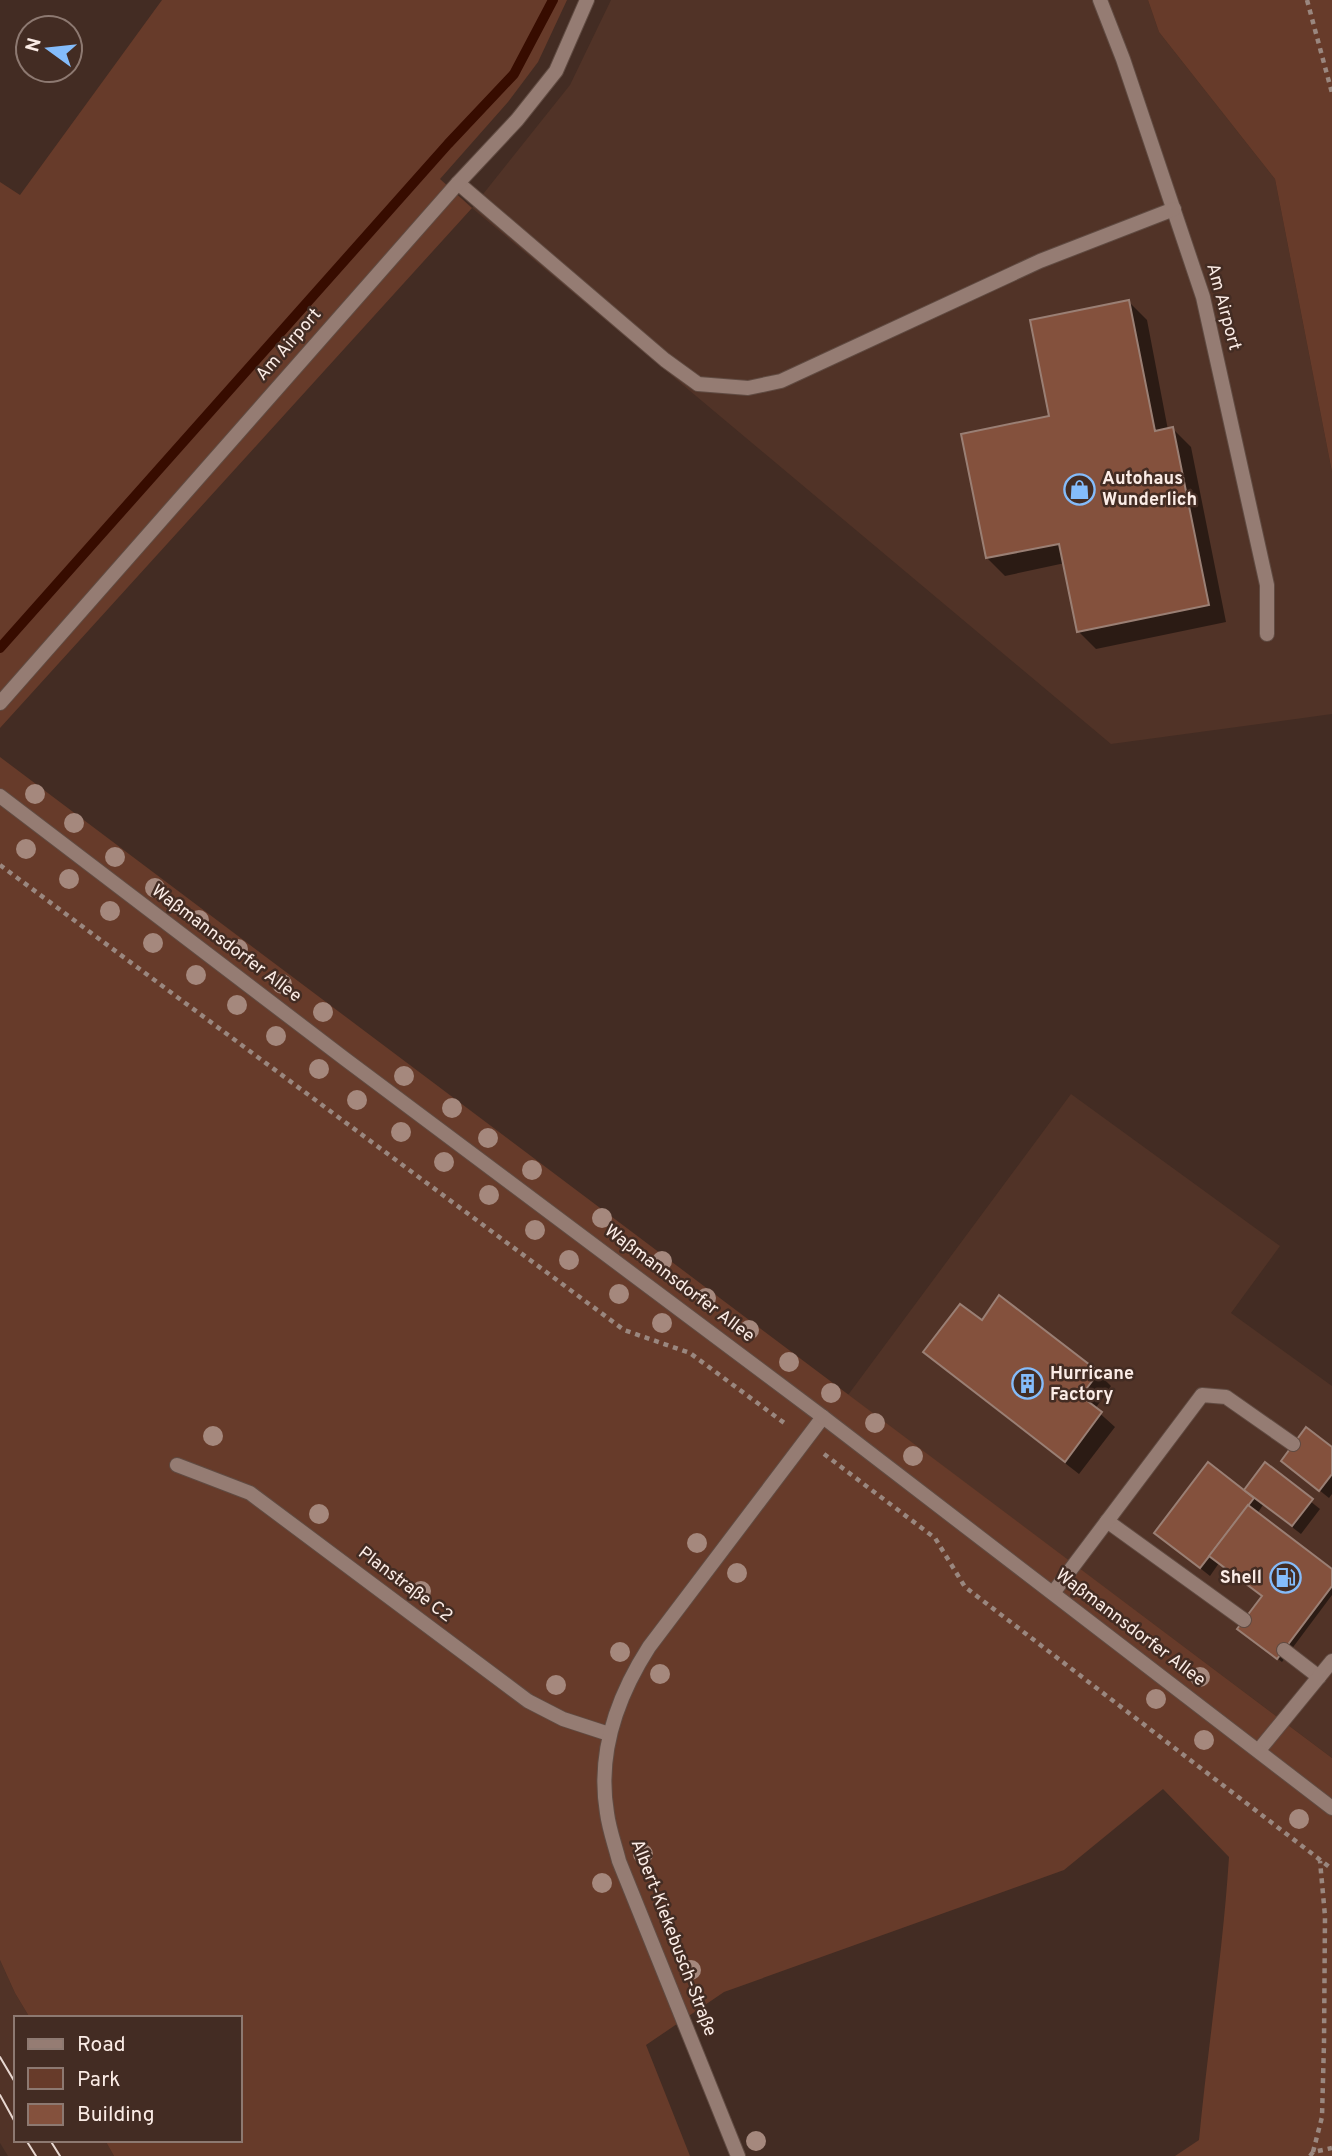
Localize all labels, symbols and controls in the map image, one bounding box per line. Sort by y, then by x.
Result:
north arrow [14,14,84,84]
text: N [21,35,48,55]
street label: Am Airport [1200,261,1246,353]
street label: Am Airport [251,304,327,386]
place label: Autohaus Wunderlich [1102,468,1197,512]
shop icon: Autohaus Wunderlich [1062,472,1096,506]
street label: Waßmannsdorfer Allee [146,880,306,1008]
street label: Waßmannsdorfer Allee [599,1220,759,1348]
place label: Hurricane Factory [1050,1363,1134,1407]
building icon: Hurricane Factory [1010,1367,1044,1401]
street label: Planstraße C2 [353,1542,457,1628]
fuel station icon: Shell [1268,1561,1302,1595]
street label: Waßmannsdorfer Allee [1050,1564,1210,1692]
place label: Shell [1220,1567,1262,1590]
street label: Albert-Kiekebusch-Straße [625,1836,721,2040]
legend [14,2016,242,2142]
text: Road [77,2032,126,2059]
text: Park [77,2067,120,2094]
text: Building [77,2102,155,2129]

